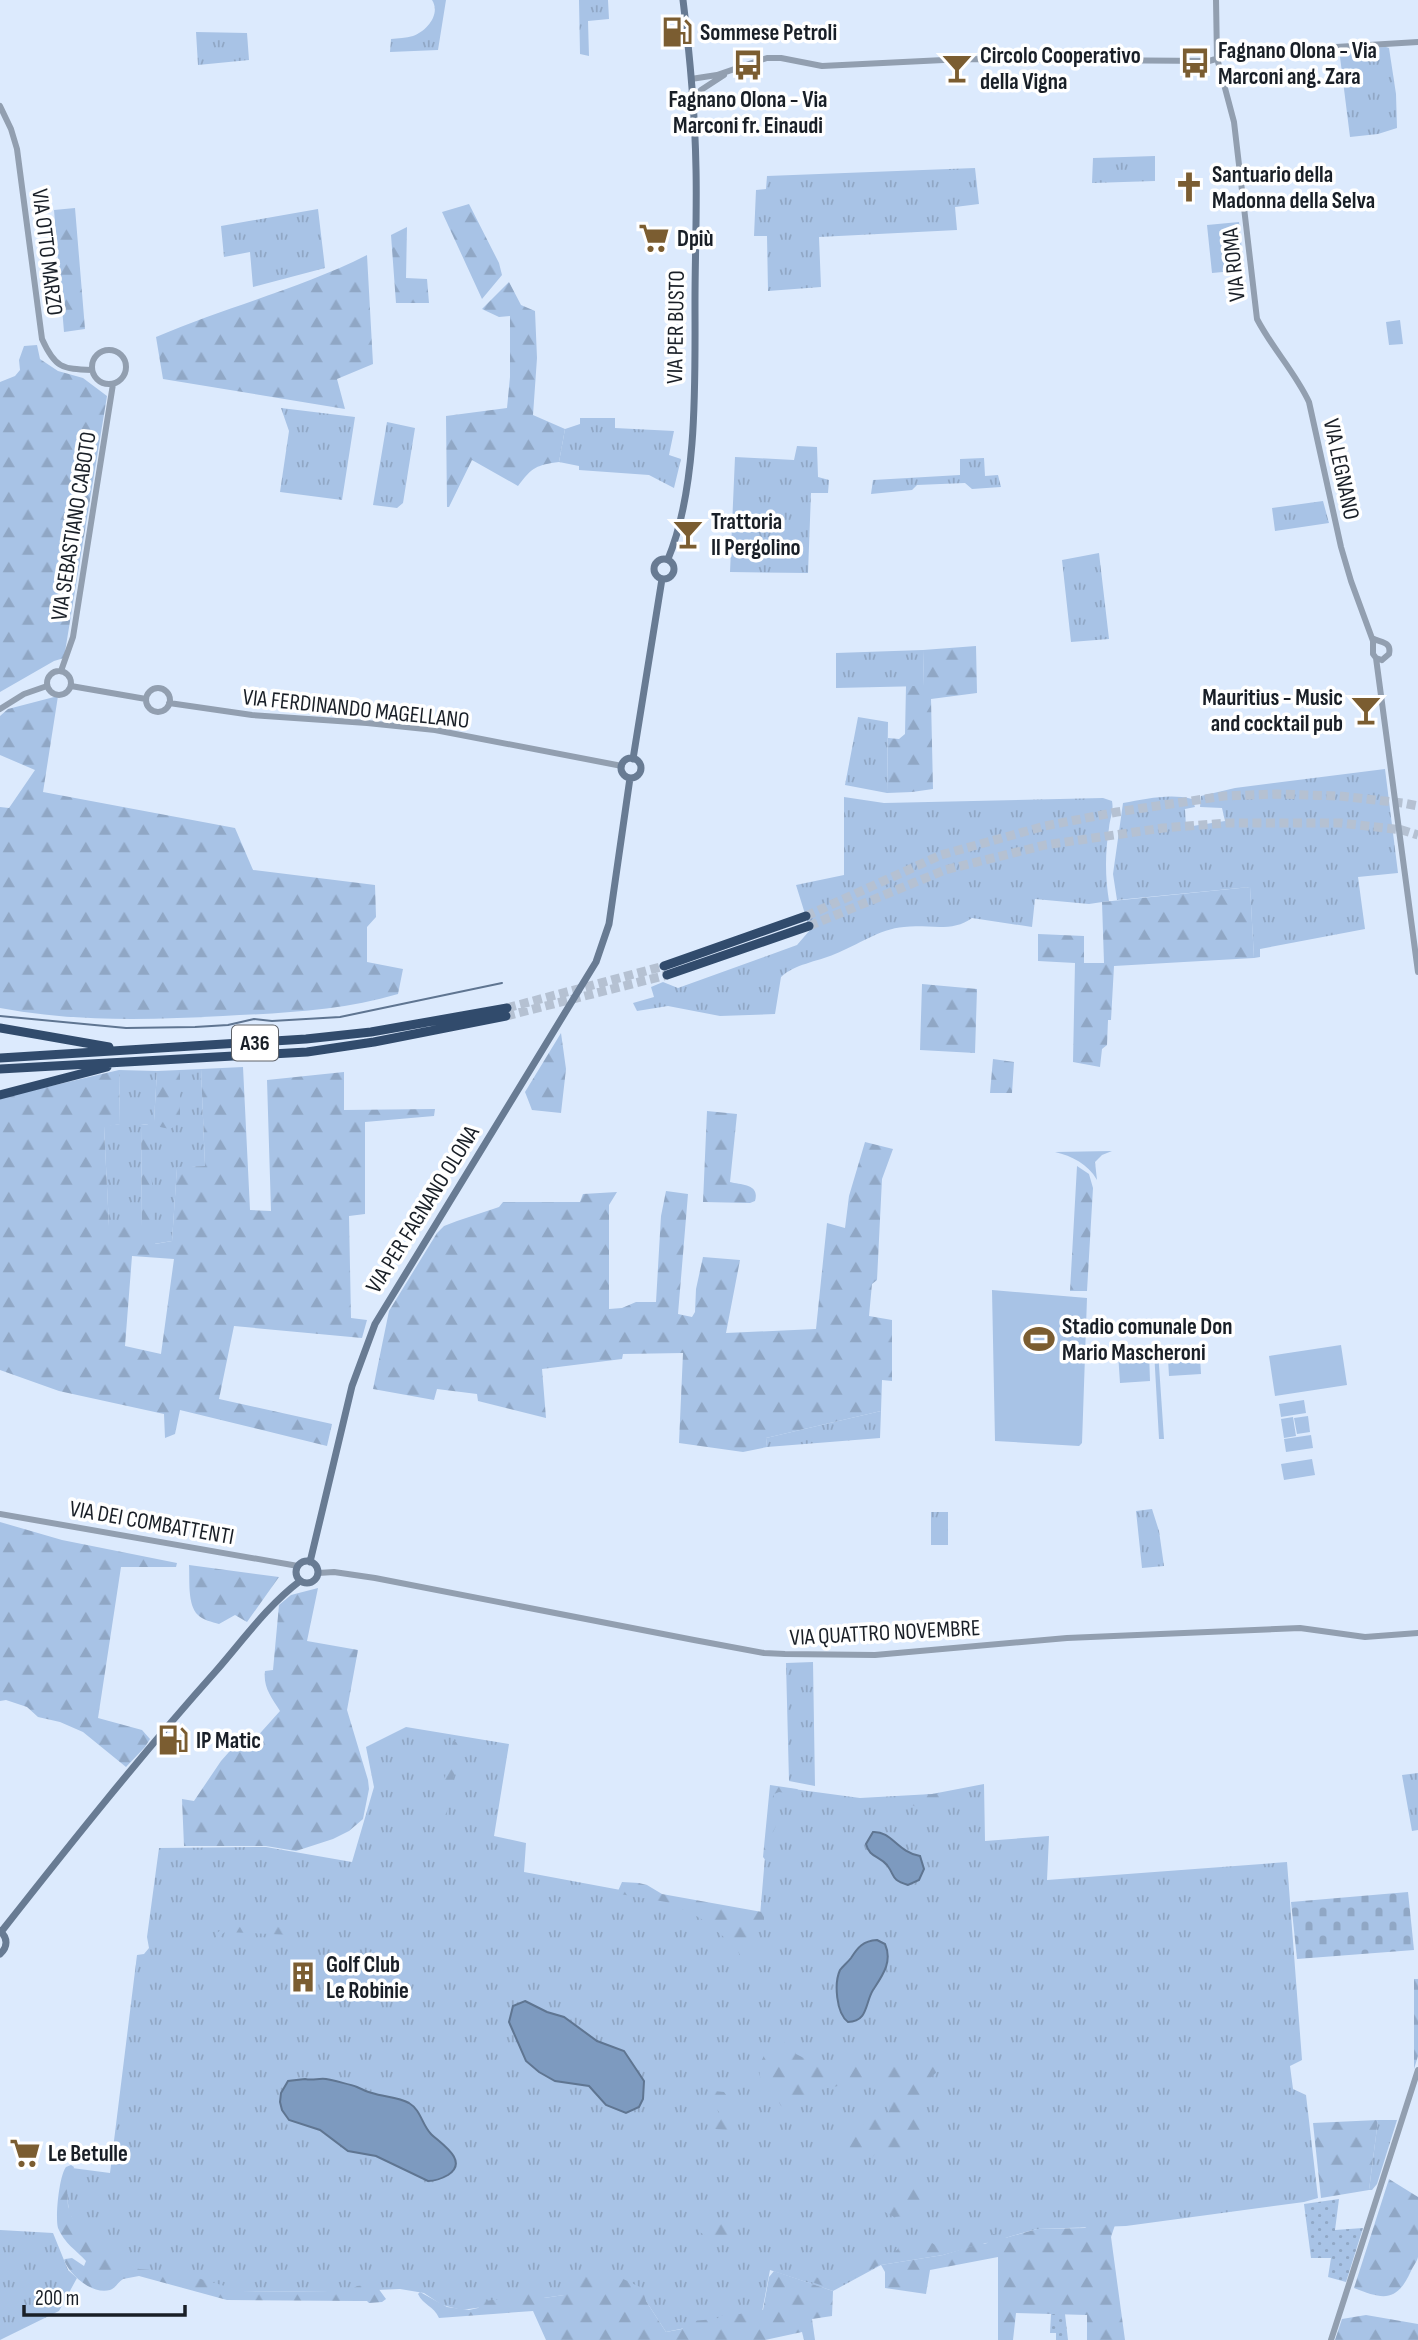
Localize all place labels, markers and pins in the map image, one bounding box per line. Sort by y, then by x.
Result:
fuel station icon: Sommese Petroli [660,15,694,49]
place label: Sommese Petroli [700,19,837,47]
place label: Fagnano Olona - Via Marconi ang. Zara [1218,37,1377,91]
place label: Circolo Cooperativo della Vigna [980,42,1141,96]
bus stop icon: Fagnano Olona - Via Marconi ang. Zara [1178,46,1212,80]
bus stop icon: Fagnano Olona - Via Marconi fr. Einaudi [731,48,765,82]
bar icon: Circolo Cooperativo della Vigna [940,51,974,85]
place label: Fagnano Olona - Via Marconi fr. Einaudi [668,86,828,140]
place label: Santuario della Madonna della Selva [1212,161,1375,215]
church icon: Santuario della Madonna della Selva [1172,170,1206,204]
supermarket icon: Dpiù [637,221,671,255]
place label: Dpiù [677,225,714,253]
place label: Trattoria Il Pergolino [711,508,801,562]
bar icon: Trattoria Il Pergolino [671,517,705,551]
place label: Mauritius - Music and cocktail pub [1202,684,1343,738]
bar icon: Mauritius - Music and cocktail pub [1349,693,1383,727]
place label: Stadio comunale Don Mario Mascheroni [1062,1313,1233,1367]
sports icon: Stadio comunale Don Mario Mascheroni [1022,1322,1056,1356]
fuel station icon: IP Matic [156,1723,190,1757]
place label: IP Matic [196,1727,261,1755]
place label: Golf Club Le Robinie [326,1951,409,2005]
building icon: Golf Club Le Robinie [286,1960,320,1994]
supermarket icon: Le Betulle [8,2136,42,2170]
place label: Le Betulle [48,2140,128,2168]

